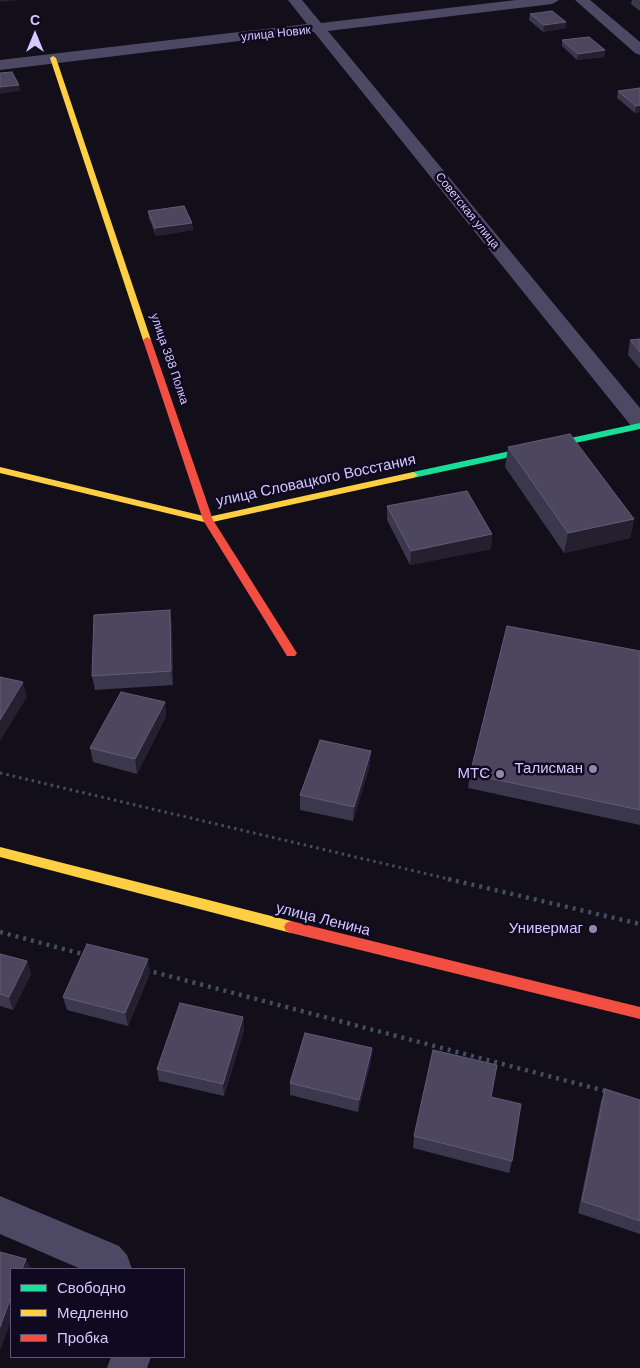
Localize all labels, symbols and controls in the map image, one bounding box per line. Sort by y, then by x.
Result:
north arrow [10,10,60,60]
text: С [30,11,40,29]
street label: улица Новик [241,23,311,45]
street label: Советская улица [432,170,502,252]
street label: улица 388 Полка [147,312,191,406]
street label: улица Словацкого Восстания [214,451,418,511]
place label: Талисман [515,760,583,778]
marker: Талисман [587,763,599,775]
place label: МТС [458,765,490,783]
marker: МТС [494,768,506,780]
street label: улица Ленина [274,900,372,940]
place label: Универмаг [509,920,583,938]
marker: Универмаг [587,923,599,935]
legend [10,1268,185,1358]
text: Свободно [57,1278,126,1298]
text: Медленно [57,1303,128,1323]
text: Пробка [57,1328,108,1348]

